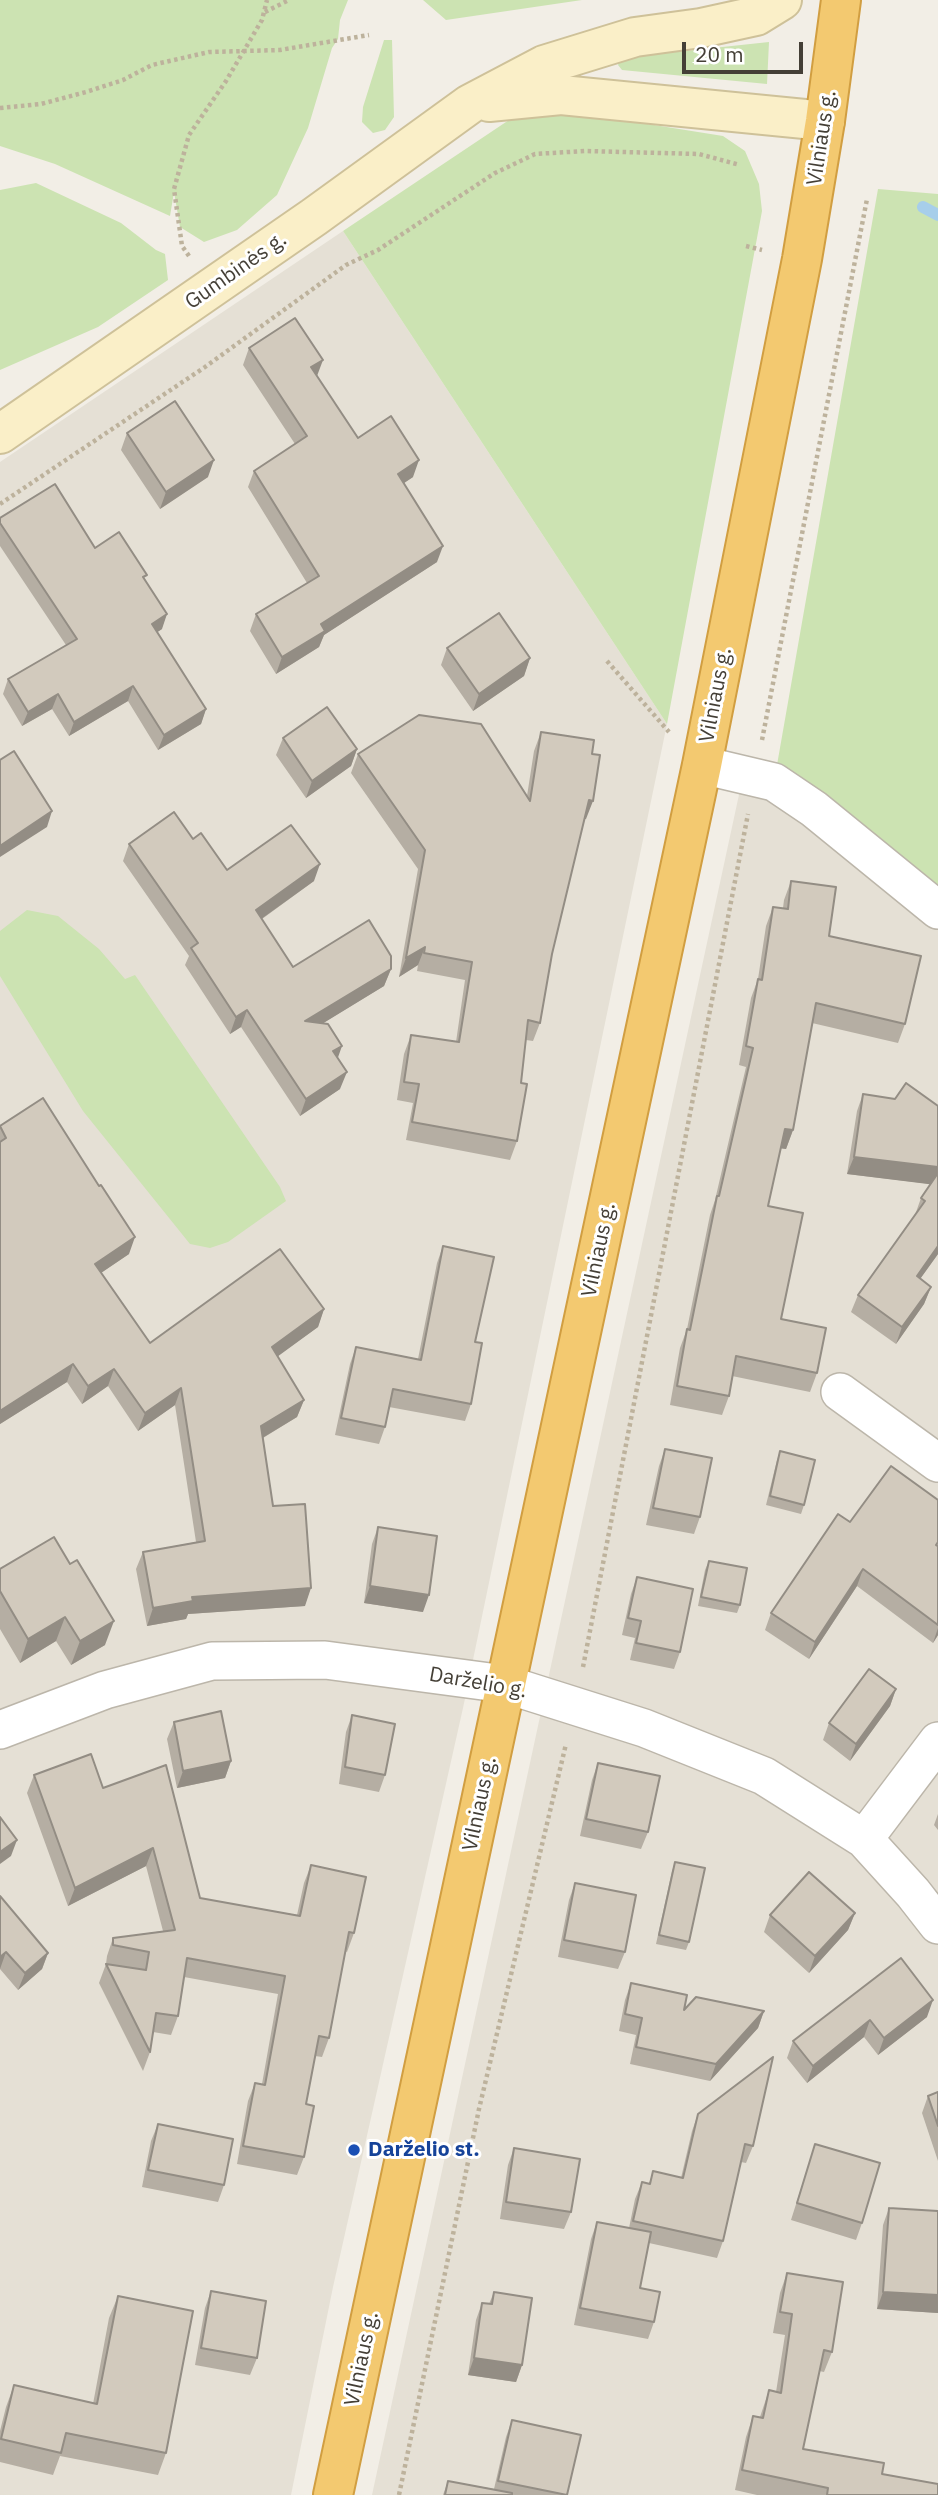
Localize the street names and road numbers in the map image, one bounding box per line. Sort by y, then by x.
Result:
street label: Vilniaus g. [802,88,842,188]
street label: Gumbinės g. [180,227,292,315]
street label: Vilniaus g. [694,645,738,745]
street label: Vilniaus g. [577,1200,621,1300]
street label: Darželio g. [427,1662,529,1704]
street label: Vilniaus g. [458,1754,502,1854]
street label: Vilniaus g. [340,2309,384,2409]

